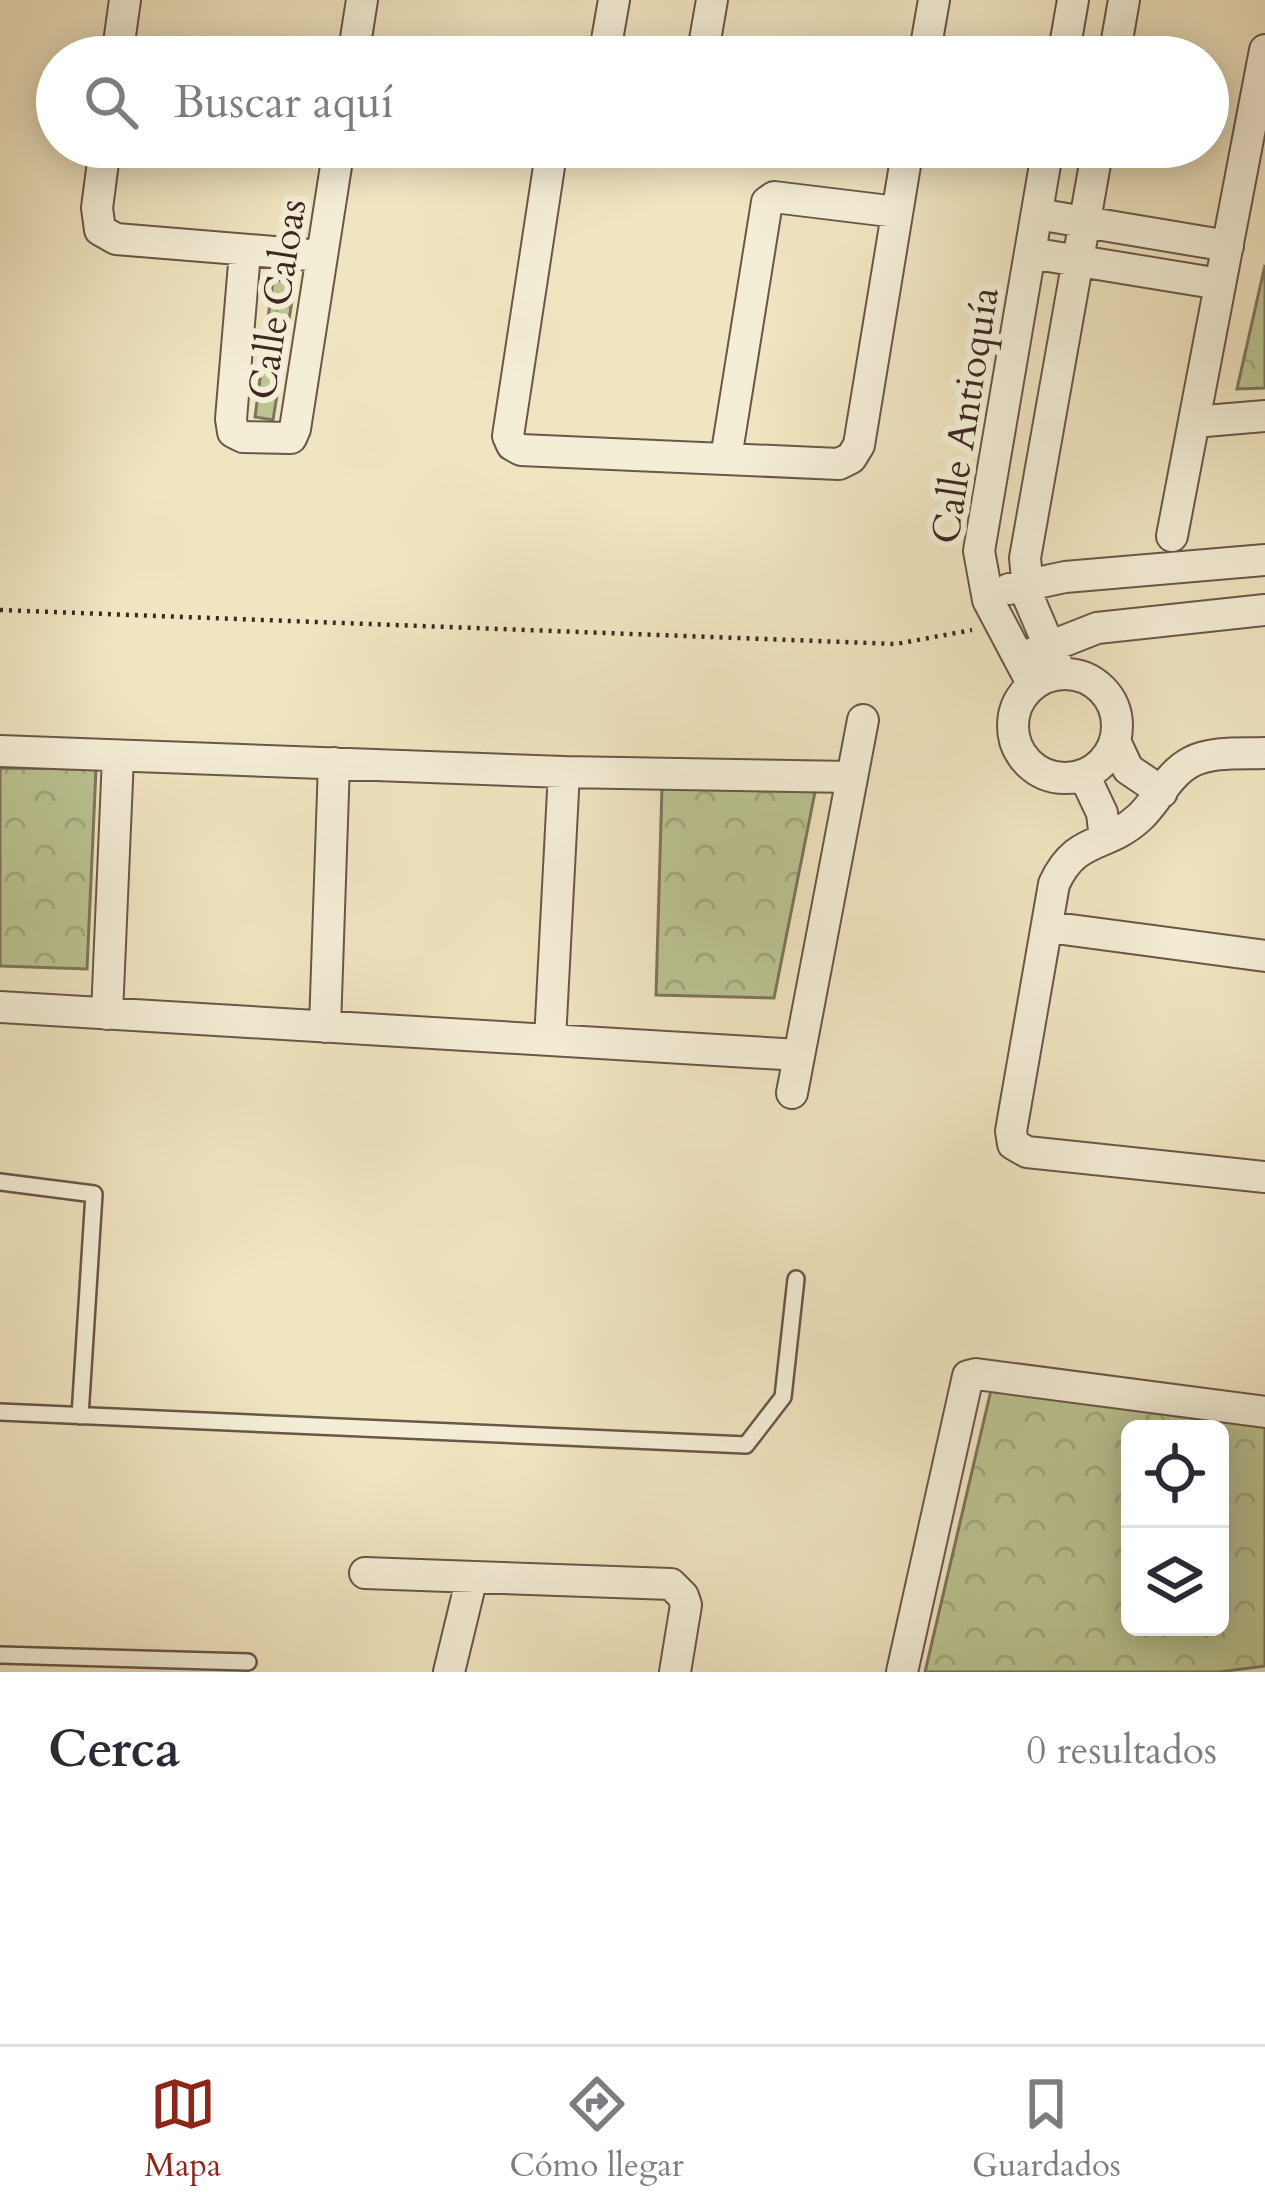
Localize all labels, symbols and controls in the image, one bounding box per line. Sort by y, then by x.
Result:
search box [36,36,1229,168]
icon: search [78,69,144,135]
text: Buscar aquí [174,72,394,133]
street label: Calle Caloas [235,195,319,403]
street label: Calle Antioquía [919,283,1012,547]
map controls [1121,1420,1229,1636]
button: locate [1121,1420,1229,1528]
button: layers [1121,1528,1229,1636]
text: Cerca [48,1715,180,1785]
text: 0 resultados [1026,1724,1217,1777]
tab: Mapa [144,2071,221,2188]
tab: Cómo llegar [510,2071,684,2188]
tab: Guardados [972,2071,1121,2188]

